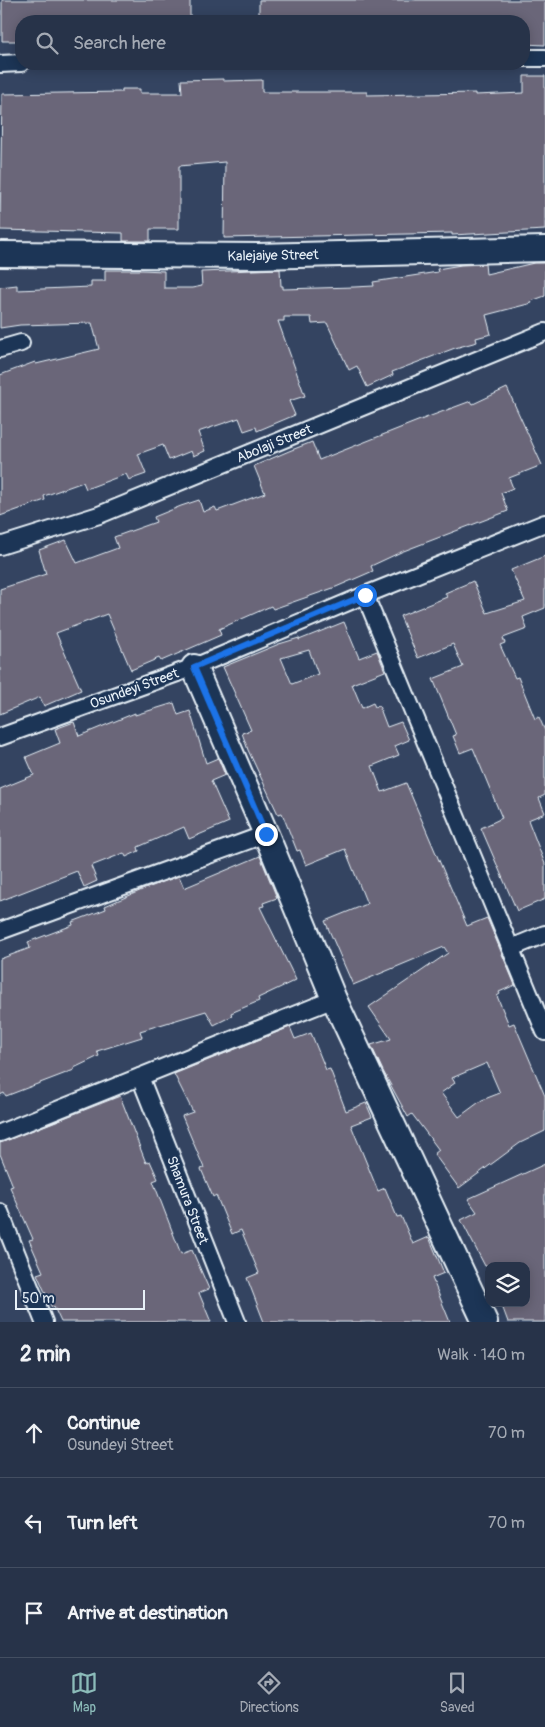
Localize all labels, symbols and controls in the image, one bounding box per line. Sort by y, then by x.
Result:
search box [15,15,530,70]
icon: search [33,29,61,57]
text: Search here [73,31,166,55]
street label: Kalejaiye Street [227,246,319,265]
street label: Abolaji Street [234,420,315,466]
route start [354,584,377,607]
street label: Osundeyi Street [87,664,181,712]
route end [255,823,278,846]
street label: Shamura Street [163,1154,212,1247]
map controls [485,1262,530,1307]
button: layers [485,1262,530,1307]
scale bar [15,1287,145,1310]
text: 50 m [22,1290,55,1307]
text: 2 min [20,1341,70,1368]
text: Walk · 140 m [437,1345,525,1365]
text: Continue [67,1411,140,1435]
icon: ahead [20,1419,48,1447]
text: 70 m [488,1423,525,1443]
text: Osundeyi Street [67,1435,174,1455]
icon: left [20,1509,48,1537]
text: Turn left [67,1511,137,1535]
text: 70 m [488,1513,525,1533]
icon: arrive [20,1599,48,1627]
text: Arrive at destination [67,1601,228,1625]
tab: Map [70,1669,98,1716]
tab: Directions [239,1669,299,1716]
tab: Saved [440,1669,475,1716]

